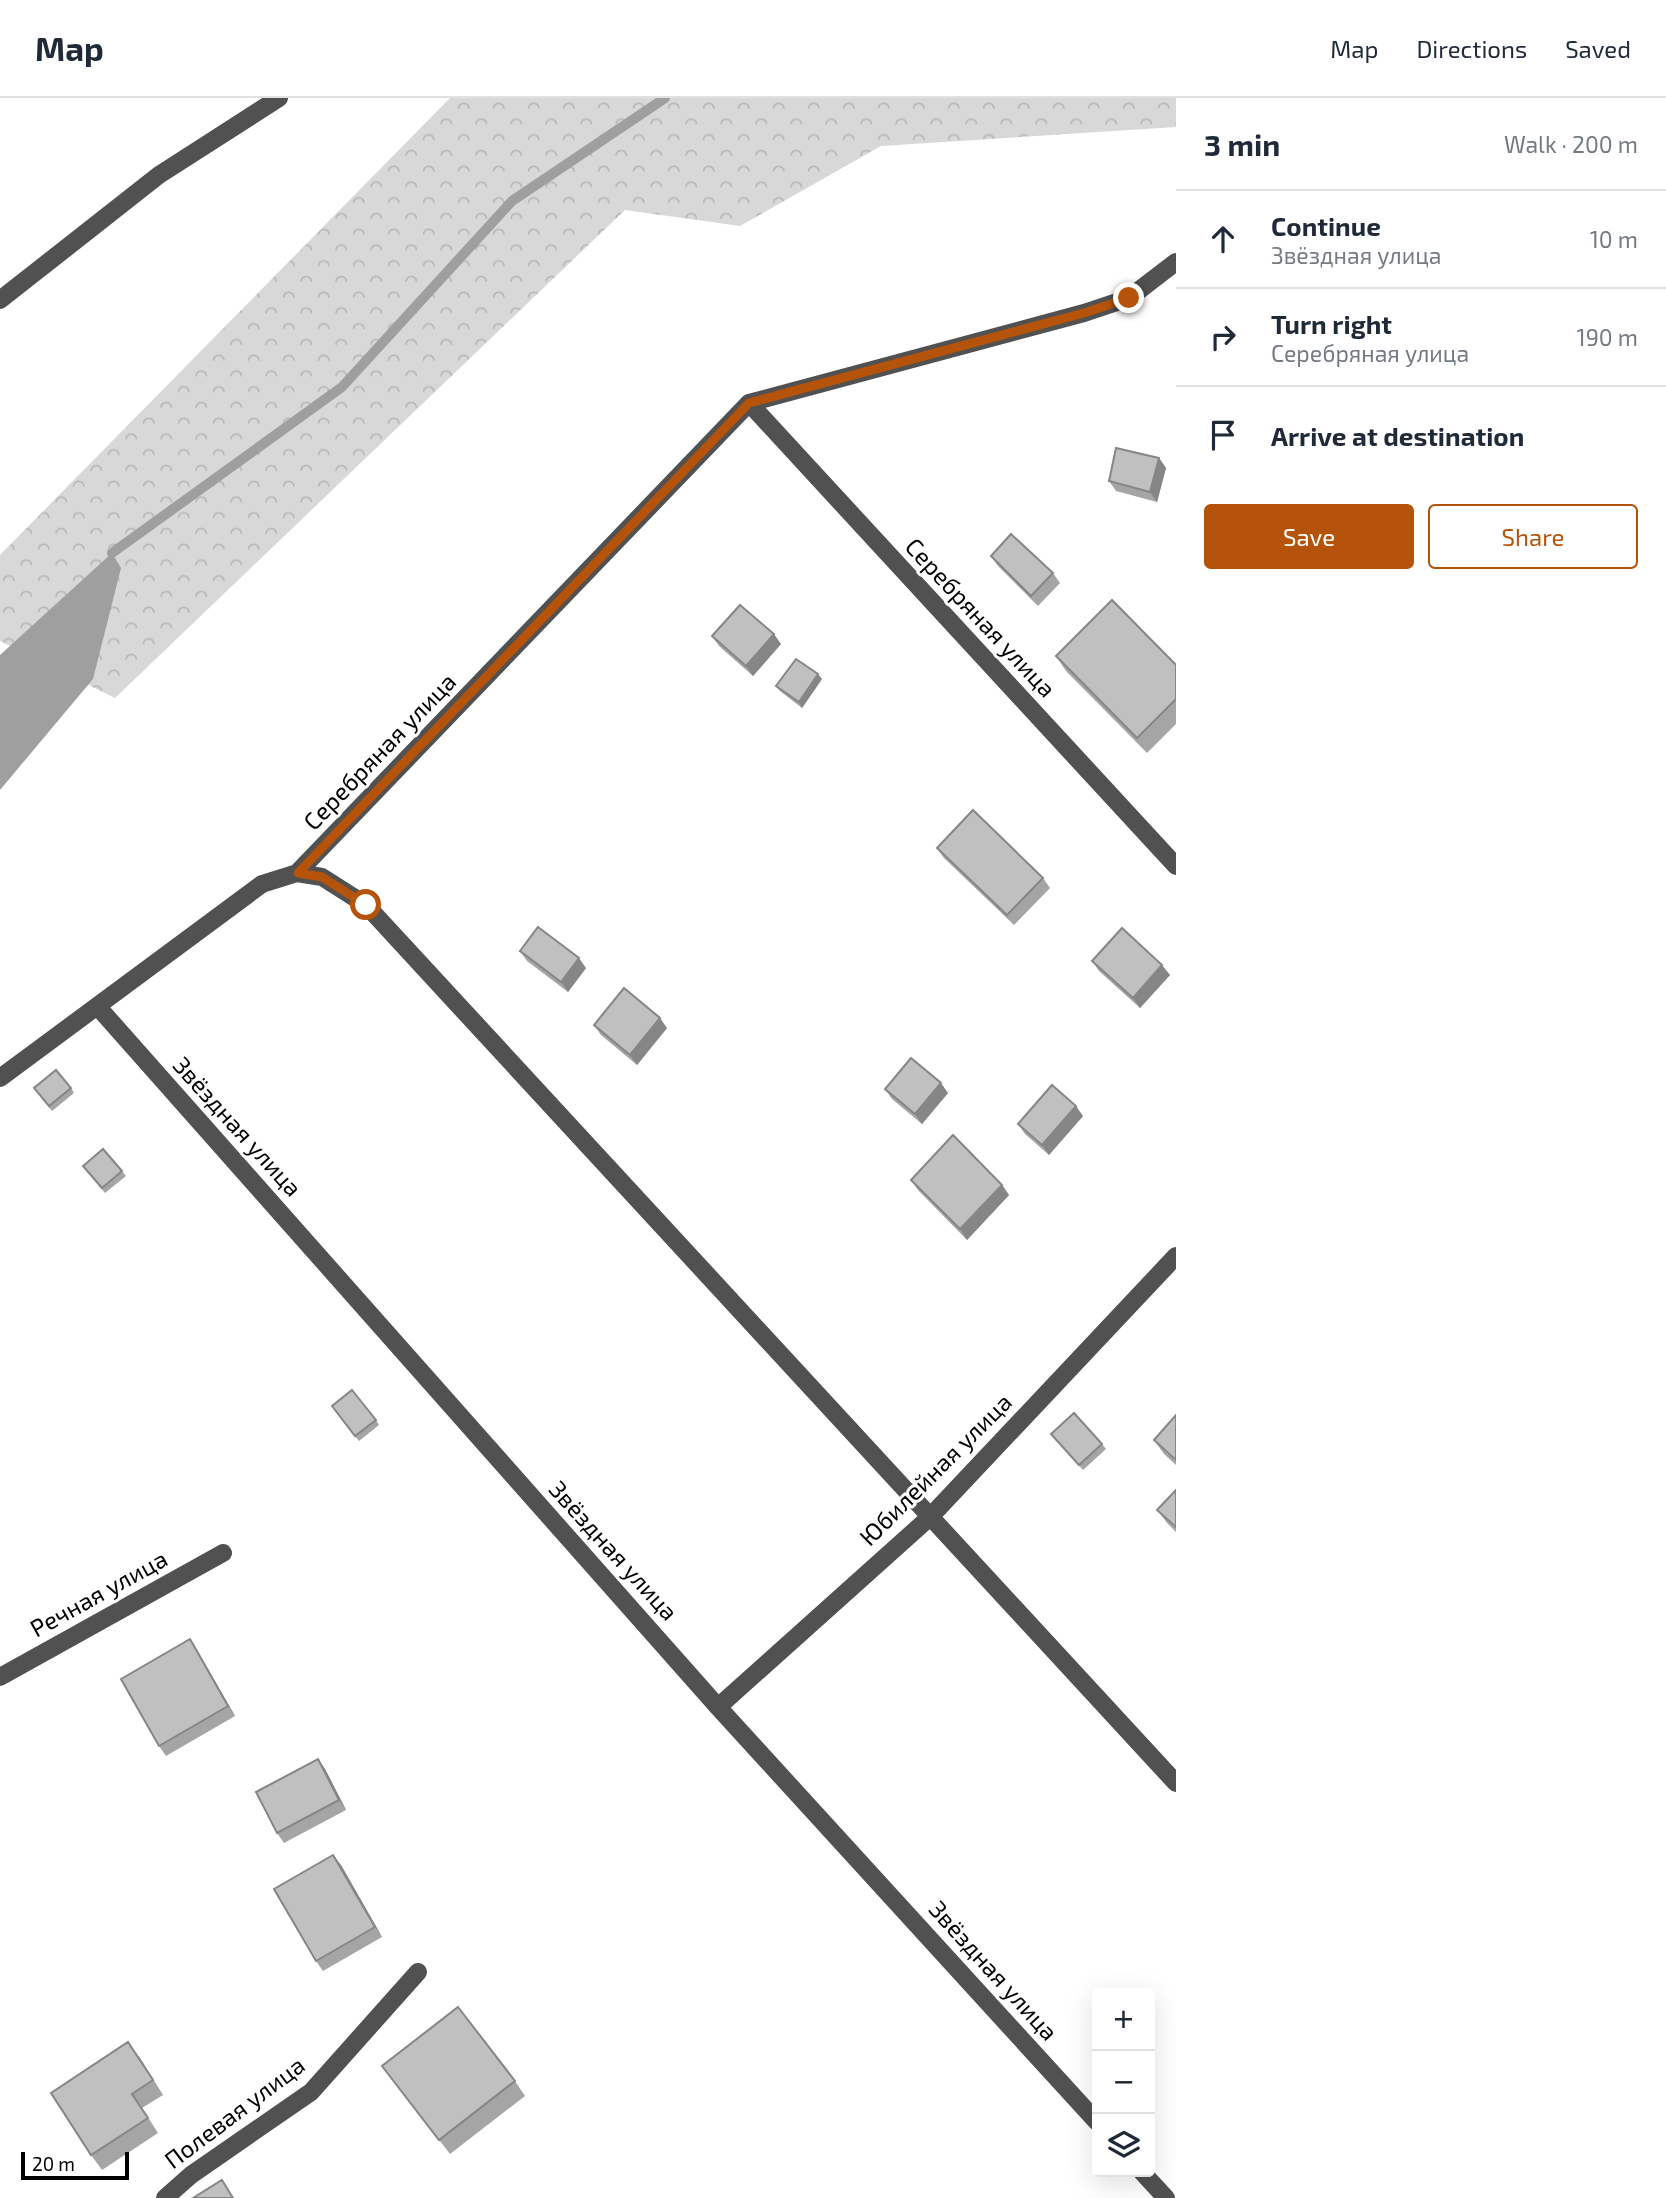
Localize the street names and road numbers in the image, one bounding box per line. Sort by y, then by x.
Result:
street label: Серебряная улица [899,531,1062,703]
street label: Серебряная улица [297,666,462,836]
street label: Звёздная улица [167,1050,308,1202]
street label: Юбилейная улица [853,1387,1018,1552]
street label: Звёздная улица [543,1474,684,1626]
street label: Речная улица [25,1543,172,1643]
street label: Звёздная улица [923,1894,1064,2046]
street label: Полевая улица [158,2050,311,2175]

